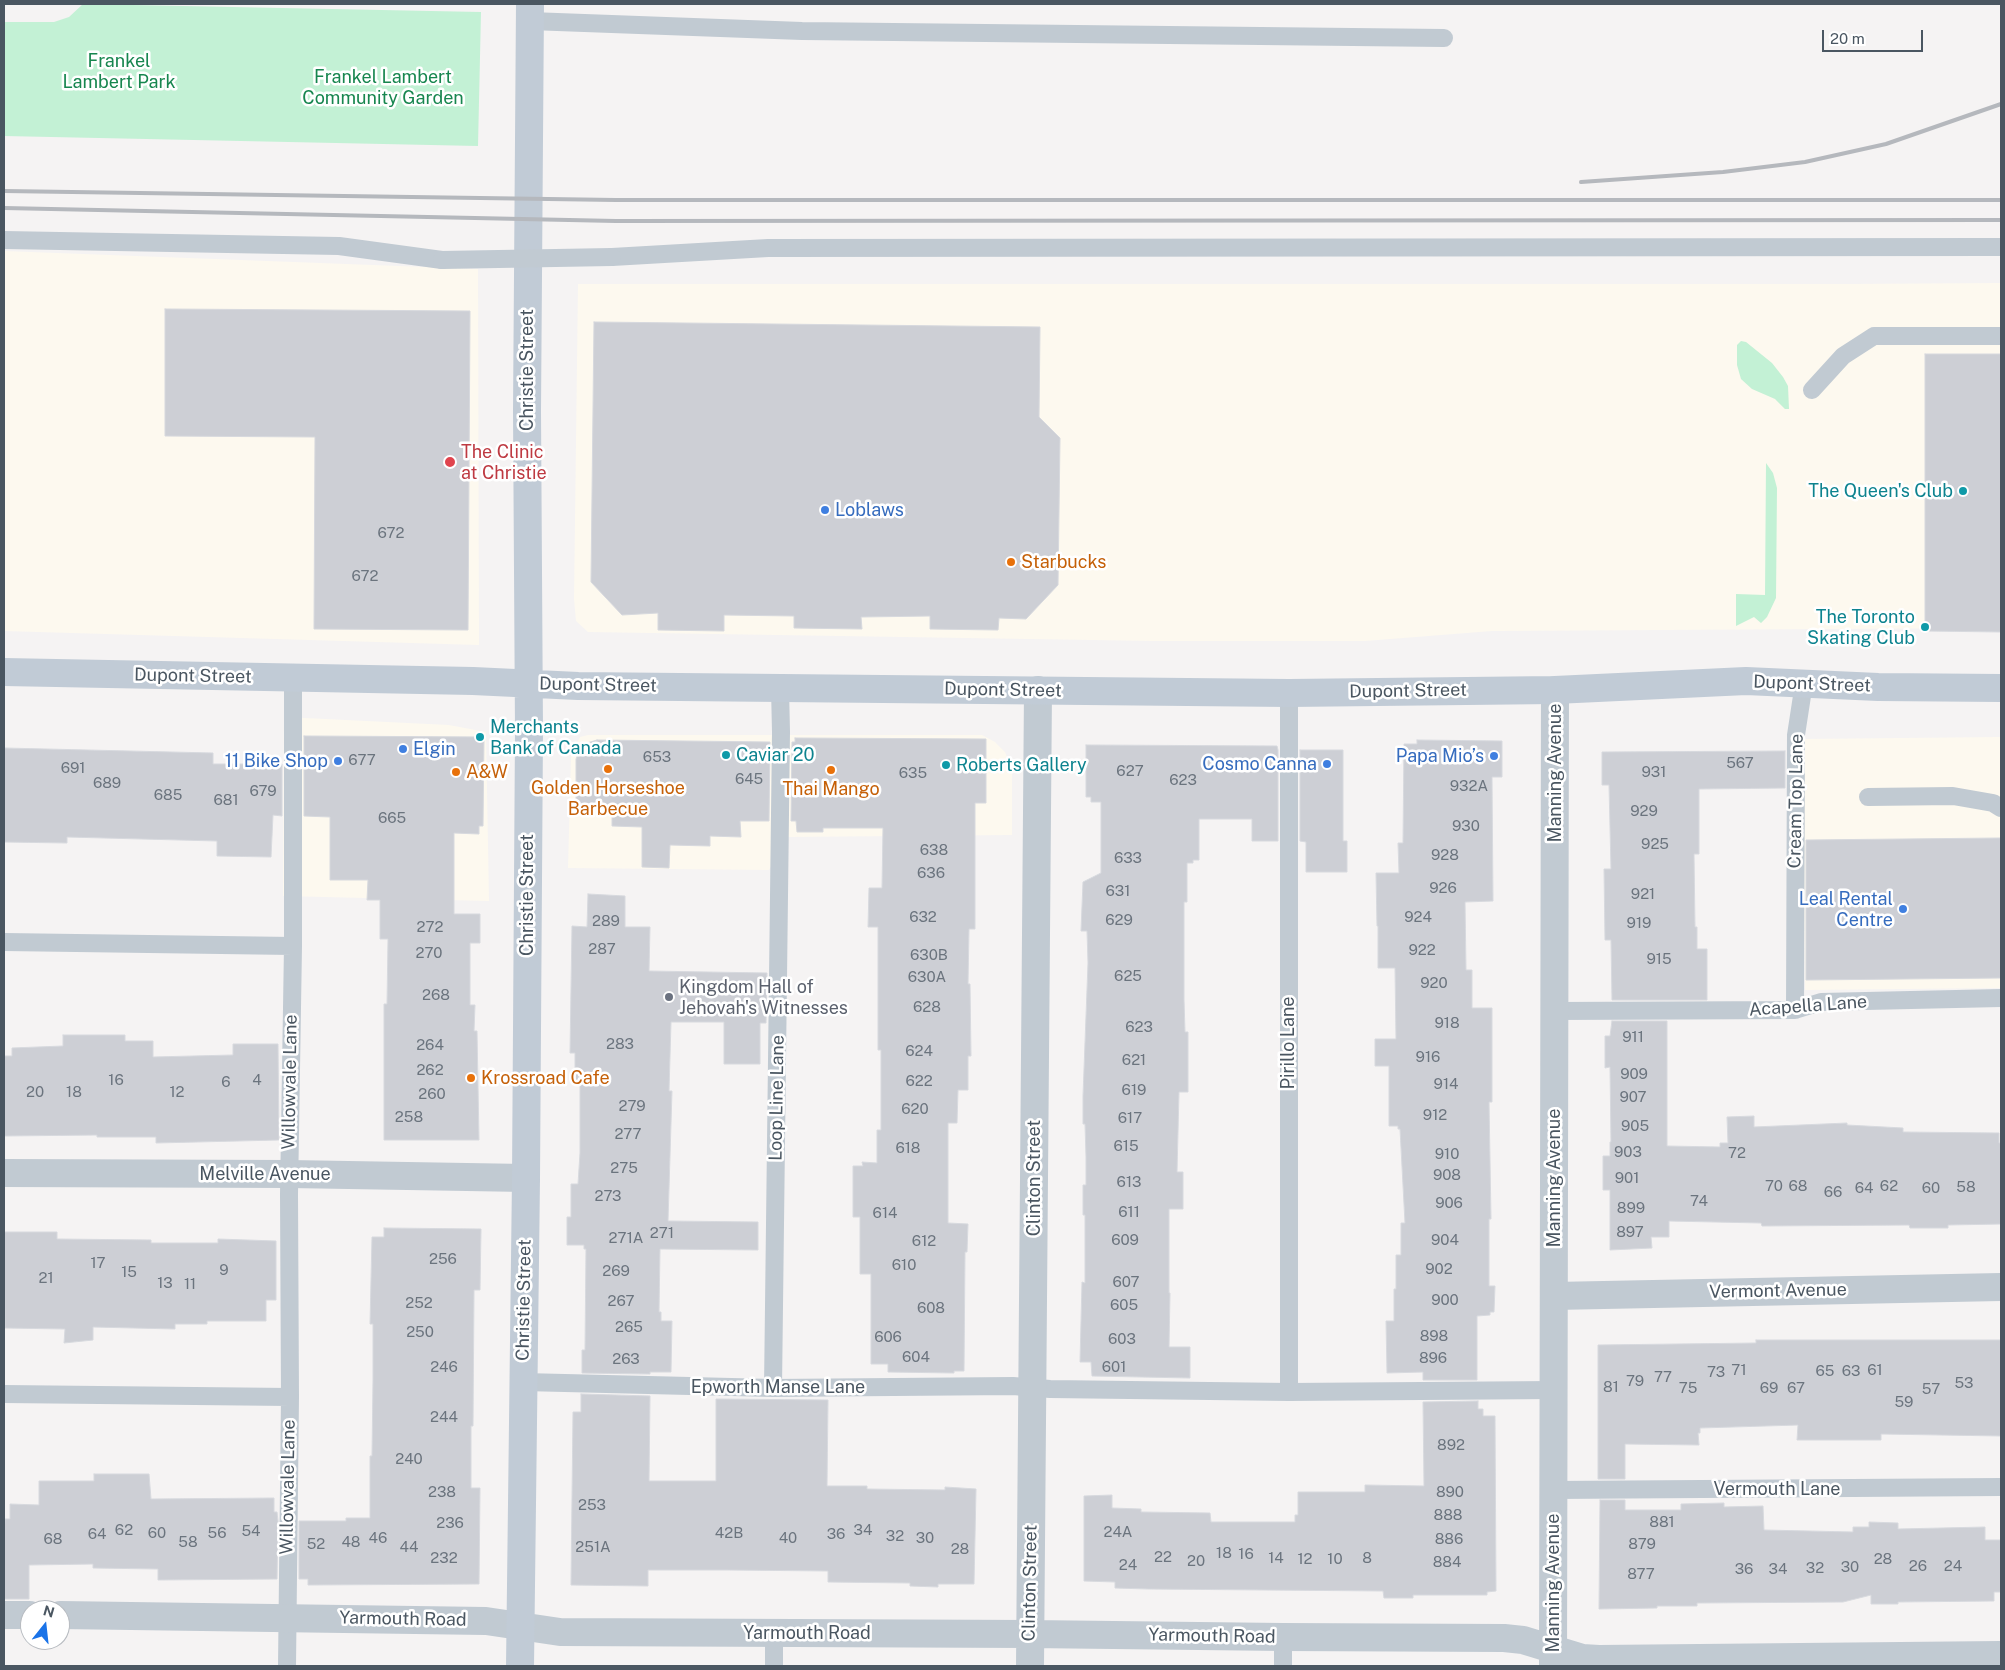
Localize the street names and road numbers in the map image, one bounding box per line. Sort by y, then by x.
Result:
street label: Christie Street [516,309,538,431]
street label: Dupont Street [134,664,252,688]
street label: Dupont Street [1753,671,1871,697]
street label: Dupont Street [539,673,657,697]
street label: Dupont Street [944,678,1062,702]
street label: Dupont Street [1349,679,1467,703]
street label: Manning Avenue [1544,704,1566,842]
street label: Cream Top Lane [1784,734,1808,868]
street label: Christie Street [516,834,538,956]
street label: Acapella Lane [1748,991,1868,1021]
street label: Pirillo Lane [1277,996,1299,1090]
street label: Willowvale Lane [278,1014,302,1150]
street label: Loop Line Lane [765,1035,789,1161]
street label: Manning Avenue [1543,1109,1565,1247]
street label: Clinton Street [1023,1120,1045,1236]
street label: Melville Avenue [199,1163,331,1185]
street label: Christie Street [512,1239,536,1361]
street label: Vermont Avenue [1709,1279,1847,1303]
street label: Epworth Manse Lane [691,1376,865,1398]
street label: Willowvale Lane [276,1419,300,1555]
street label: Vermouth Lane [1713,1478,1841,1500]
street label: Manning Avenue [1542,1514,1564,1652]
street label: Clinton Street [1018,1525,1042,1641]
street label: Yarmouth Road [339,1607,467,1631]
street label: Yarmouth Road [743,1622,871,1644]
street label: Yarmouth Road [1148,1624,1276,1648]

